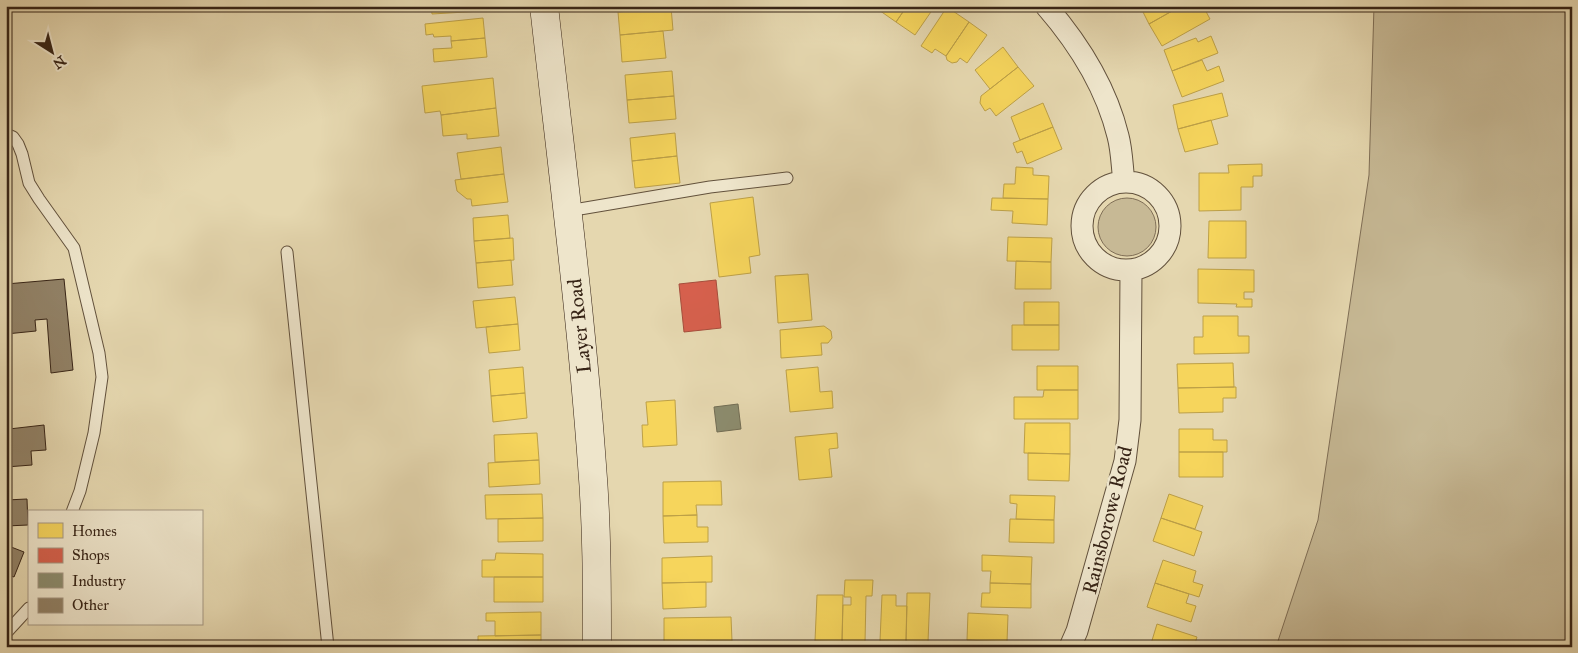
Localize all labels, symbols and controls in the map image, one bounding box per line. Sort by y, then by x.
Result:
north arrow [28,28,78,78]
text: N [49,52,69,73]
street label: Layer Road [562,278,596,374]
street label: Rainsborowe Road [1077,443,1137,597]
legend [28,510,202,626]
text: Homes [72,522,117,540]
text: Shops [72,546,110,564]
text: Industry [72,572,126,590]
text: Other [72,596,109,614]

